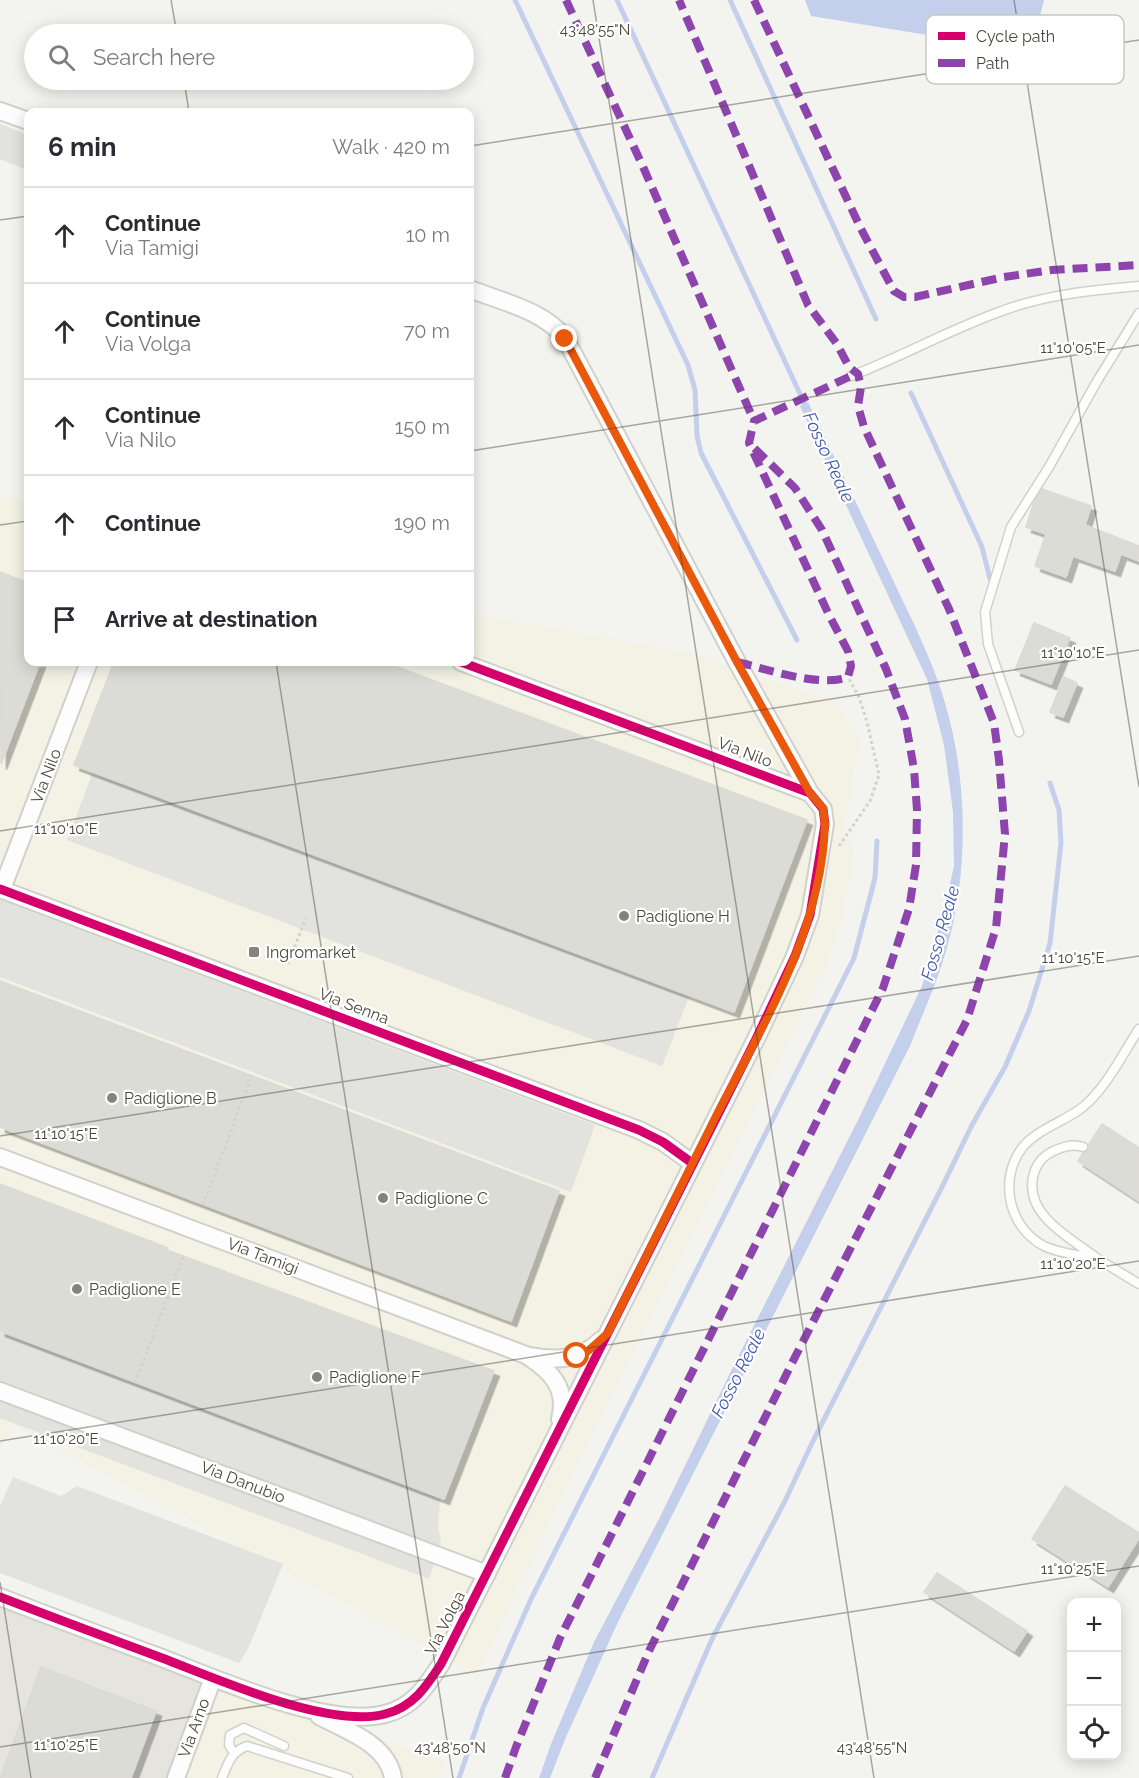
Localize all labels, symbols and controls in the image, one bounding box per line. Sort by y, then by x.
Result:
legend [926,15,1124,84]
text: 43°48'55"N [560,21,630,39]
search box [24,24,474,90]
text: Cycle path [976,27,1055,46]
icon: search [45,41,78,74]
text: Search here [93,44,215,70]
text: Path [976,54,1009,73]
text: 6 min [48,132,117,162]
text: Walk · 420 m [332,135,450,159]
text: Continue [105,210,201,236]
icon: ahead [48,219,81,252]
text: 10 m [406,223,450,247]
text: Via Tamigi [105,236,199,260]
text: Continue [105,306,201,332]
icon: ahead [48,315,81,348]
text: 70 m [404,319,450,343]
route end [551,325,577,351]
text: Via Volga [105,332,191,356]
text: 11°10'05"E [1040,339,1106,357]
text: Continue [105,402,201,428]
water label: Fosso Reale [799,408,859,506]
icon: ahead [48,411,81,444]
text: 150 m [395,415,450,439]
text: Via Nilo [105,428,176,452]
icon: ahead [48,507,81,540]
text: Continue [105,510,201,536]
text: 190 m [394,511,450,535]
icon: arrive [48,603,81,636]
text: Arrive at destination [105,606,318,632]
text: 11°10'10"E [1041,644,1105,662]
street label: Via Nilo [715,733,775,771]
street label: Via Nilo [27,746,65,806]
text: 11°10'10"E [34,820,98,838]
water label: Fosso Reale [916,883,964,983]
place label: Padiglione H [636,907,730,926]
marker: Padiglione H [617,909,631,923]
place label: Ingromarket [266,943,356,962]
marker: Ingromarket [247,945,261,959]
text: 11°10'15"E [1041,949,1105,967]
street label: Via Senna [316,984,392,1028]
place label: Padiglione B [124,1089,217,1108]
marker: Padiglione B [105,1091,119,1105]
text: 11°10'15"E [34,1125,98,1143]
place label: Padiglione C [395,1189,488,1208]
marker: Padiglione C [376,1191,390,1205]
street label: Via Tamigi [225,1234,301,1278]
text: 11°10'20"E [1040,1255,1106,1273]
place label: Padiglione E [89,1280,181,1299]
marker: Padiglione E [70,1282,84,1296]
water label: Fosso Reale [707,1324,770,1421]
route start [563,1342,589,1368]
place label: Padiglione F [329,1368,421,1387]
marker: Padiglione F [310,1370,324,1384]
text: 11°10'20"E [33,1430,99,1448]
street label: Via Danubio [198,1457,288,1507]
text: 11°10'25"E [1041,1560,1105,1578]
street label: Via Volga [421,1588,469,1658]
map controls [1067,1598,1121,1760]
button: + [1067,1598,1121,1652]
button: − [1067,1652,1121,1706]
street label: Via Arno [174,1696,214,1760]
button: locate [1067,1706,1121,1760]
text: 11°10'25"E [34,1736,98,1754]
text: 43°48'50"N [414,1739,486,1757]
text: 43°48'55"N [837,1739,907,1757]

